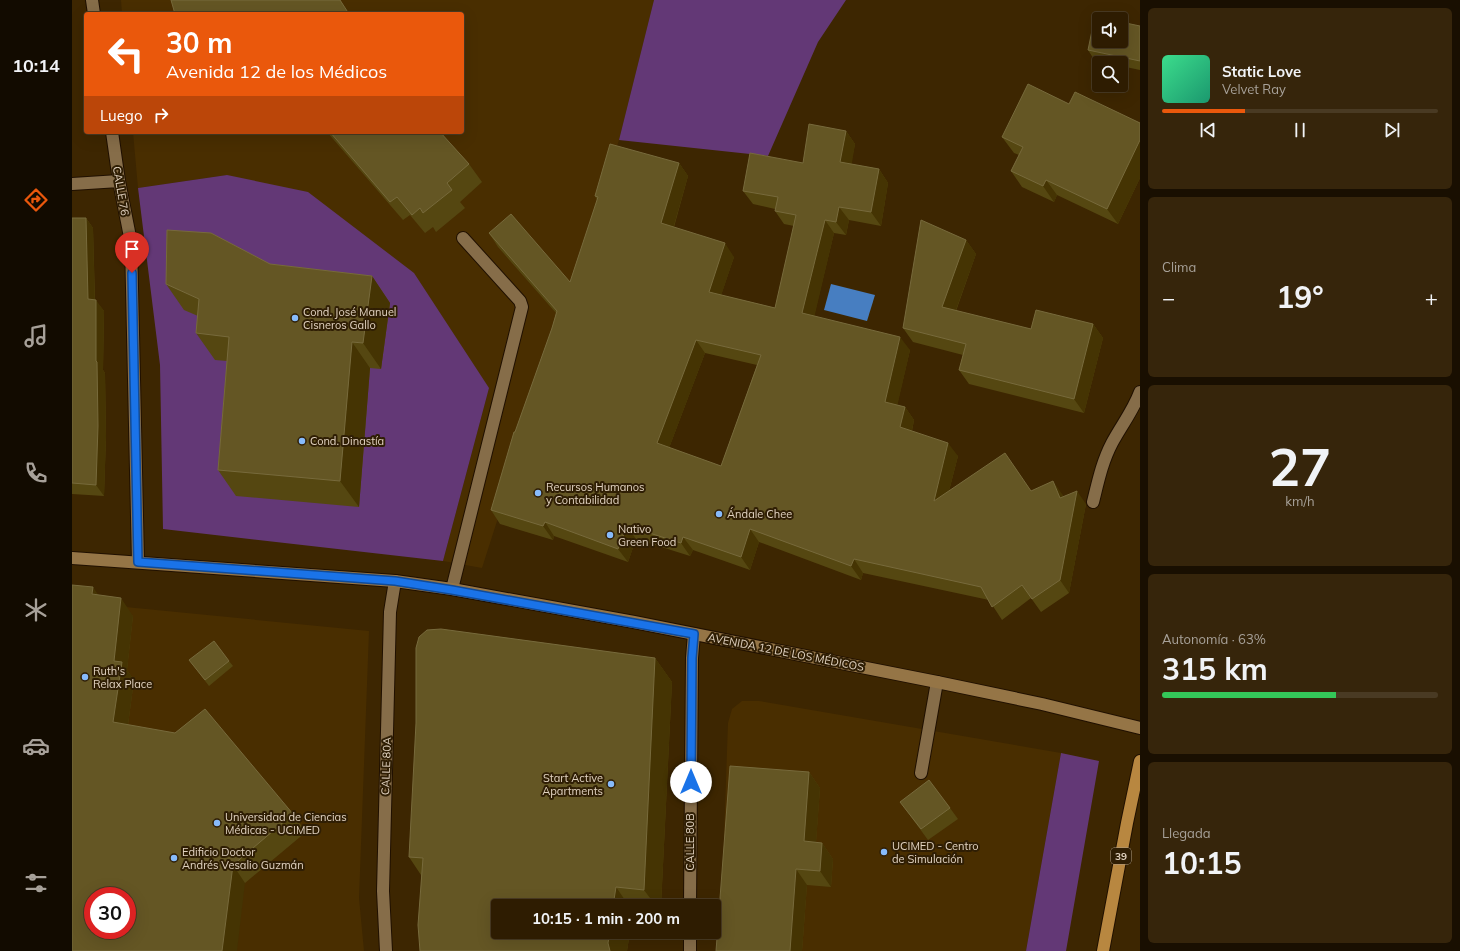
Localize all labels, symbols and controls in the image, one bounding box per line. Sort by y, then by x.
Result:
map controls [1092,12,1128,92]
button: sound [1092,12,1128,48]
text: 30 m [166,25,232,60]
icon: left [100,28,152,80]
text: 10:14 [12,54,60,77]
button: search [1092,56,1128,92]
text: Avenida 12 de los Médicos [166,60,387,83]
text: Static Love [1222,62,1301,81]
text: Velvet Ray [1222,81,1286,97]
icon: right [150,104,172,126]
text: Luego [100,106,142,125]
icon: previous [1197,119,1219,141]
icon: pause [1289,119,1311,141]
icon: next [1381,119,1403,141]
street label: CALLE 76 [110,165,132,217]
icon: directions [22,186,50,214]
pin [115,232,149,273]
icon: arrive [121,238,143,260]
text: Clima [1162,259,1196,275]
text: 19° [1276,278,1324,316]
text: − [1162,284,1175,312]
text: + [1425,284,1438,312]
place label: Cond. José Manuel Cisneros Gallo [303,305,397,332]
marker: Cond. José Manuel Cisneros Gallo [290,313,300,323]
icon: music [22,322,50,350]
place label: Cond. Dinastía [310,434,384,448]
text: 27 [1269,434,1331,499]
marker: Cond. Dinastía [297,436,307,446]
icon: phone [22,459,50,487]
place label: Recursos Humanos y Contabilidad [546,480,644,507]
marker: Recursos Humanos y Contabilidad [533,488,543,498]
text: km/h [1285,493,1315,509]
place label: Ándale Chee [727,507,792,521]
marker: Ándale Chee [714,509,724,519]
place label: Nativo Green Food [618,522,676,549]
marker: Nativo Green Food [605,530,615,540]
icon: climate [22,596,50,624]
street label: AVENIDA 12 DE LOS MÉDICOS [707,630,865,674]
text: Autonomía · 63% [1162,631,1266,647]
text: 315 km [1162,650,1268,688]
place label: Ruth's Relax Place [93,664,152,691]
marker: Ruth's Relax Place [80,672,90,682]
icon: car [22,732,50,760]
street label: CALLE 80A [378,737,394,795]
position arrow [670,761,712,803]
place label: Start Active Apartments [542,771,603,798]
marker: Start Active Apartments [606,779,616,789]
place label: Universidad de Ciencias Médicas - UCIMED [225,810,347,837]
street label: CALLE 80B [683,813,697,871]
marker: Universidad de Ciencias Médicas - UCIMED [212,818,222,828]
text: Llegada [1162,825,1211,841]
place label: UCIMED - Centro de Simulación [892,839,979,866]
text: 10:15 [1162,844,1241,882]
place label: Edificio Doctor Andrés Vesalio Guzmán [182,845,304,872]
marker: UCIMED - Centro de Simulación [879,847,889,857]
road number: 39 [1111,848,1131,864]
marker: Edificio Doctor Andrés Vesalio Guzmán [169,853,179,863]
icon: filters [22,869,50,897]
speed limit sign: 30 [84,887,136,939]
text: 10:15 · 1 min · 200 m [532,909,680,928]

